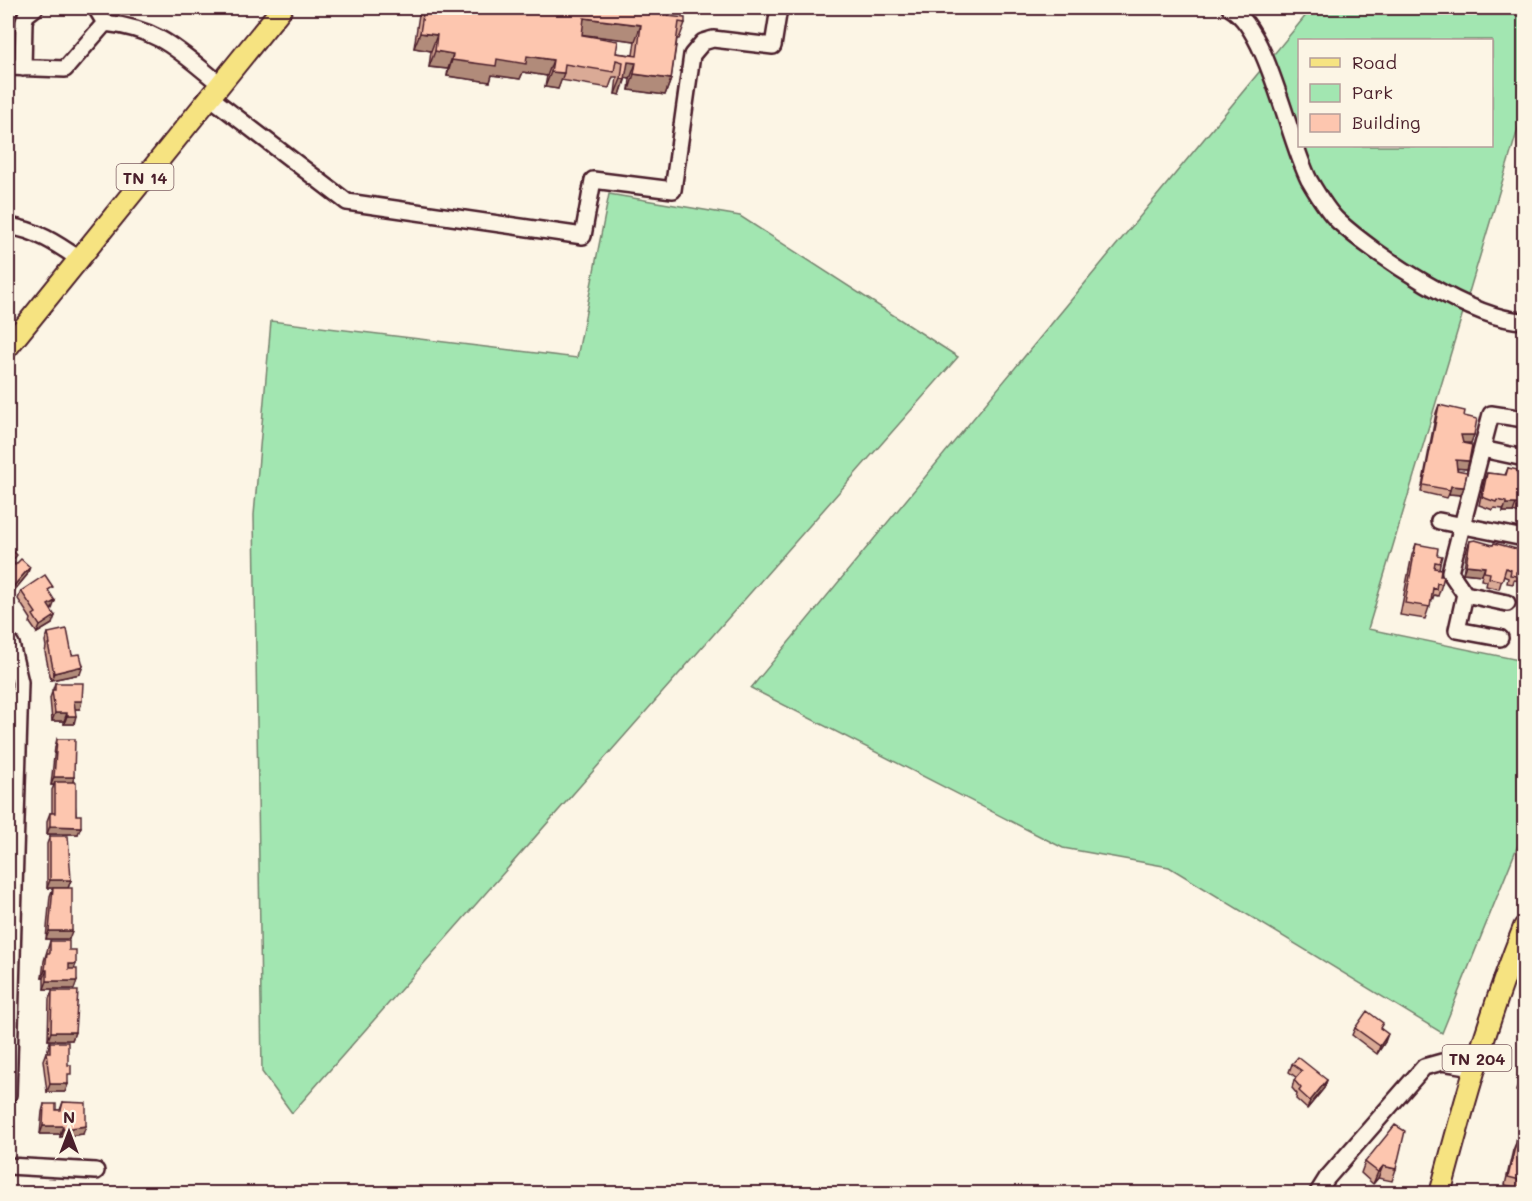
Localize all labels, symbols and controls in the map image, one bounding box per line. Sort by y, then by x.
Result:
legend [1298,39,1493,147]
text: Road [1352,50,1397,74]
text: Park [1352,80,1393,104]
text: Building [1352,110,1420,134]
road number: TN 14 [116,164,174,190]
road number: TN 204 [1442,1045,1512,1071]
north arrow [39,1102,99,1162]
text: N [63,1106,75,1127]

